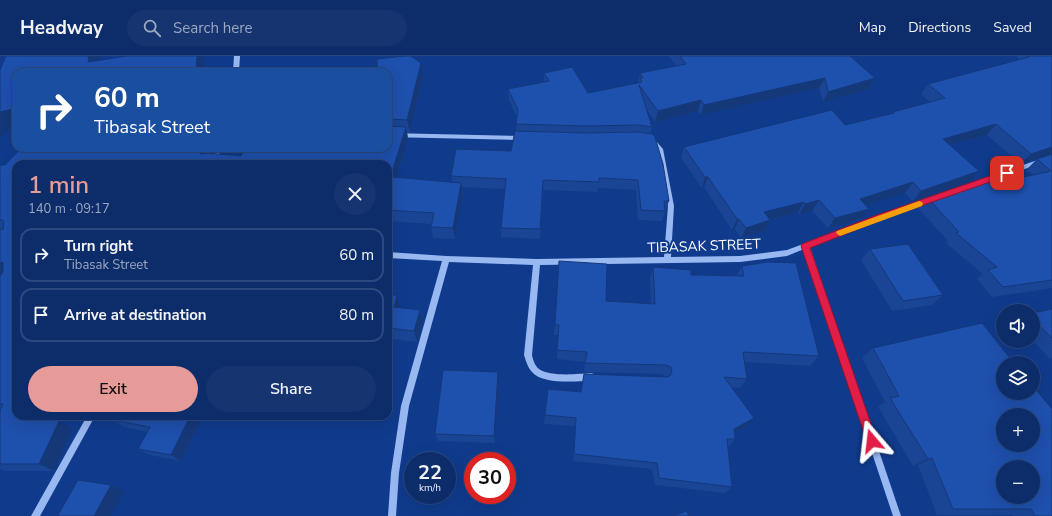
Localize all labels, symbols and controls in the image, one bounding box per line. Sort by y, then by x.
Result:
search box [127,10,407,46]
text: Headway [20,15,103,41]
icon: search [141,17,163,39]
text: Search here [173,18,253,38]
text: Map [859,18,886,37]
text: Directions [908,18,971,37]
text: Saved [993,18,1032,37]
text: 60 m [94,79,160,117]
icon: right [28,84,80,136]
text: Tibasak Street [94,115,210,139]
pin [990,156,1024,190]
icon: arrive [996,162,1018,184]
text: 1 min [28,169,89,201]
button: close [334,173,376,215]
text: 140 m · 09:17 [28,200,110,218]
street label: TIBASAK STREET [647,235,762,257]
text: Turn right [64,236,133,256]
icon: right [30,244,52,266]
text: 60 m [339,245,374,265]
text: Tibasak Street [64,256,148,274]
icon: arrive [30,304,52,326]
map controls [996,304,1040,504]
button: sound [996,304,1040,348]
text: Arrive at destination [64,305,207,325]
text: 80 m [339,305,374,325]
button: layers [996,356,1040,400]
button: Exit [28,366,198,412]
button: Share [206,366,376,412]
button: + [996,408,1040,452]
position arrow [851,420,893,462]
speed limit sign: 30 [464,452,516,504]
text: 22 [418,459,442,486]
button: − [996,460,1040,504]
text: km/h [419,481,441,495]

